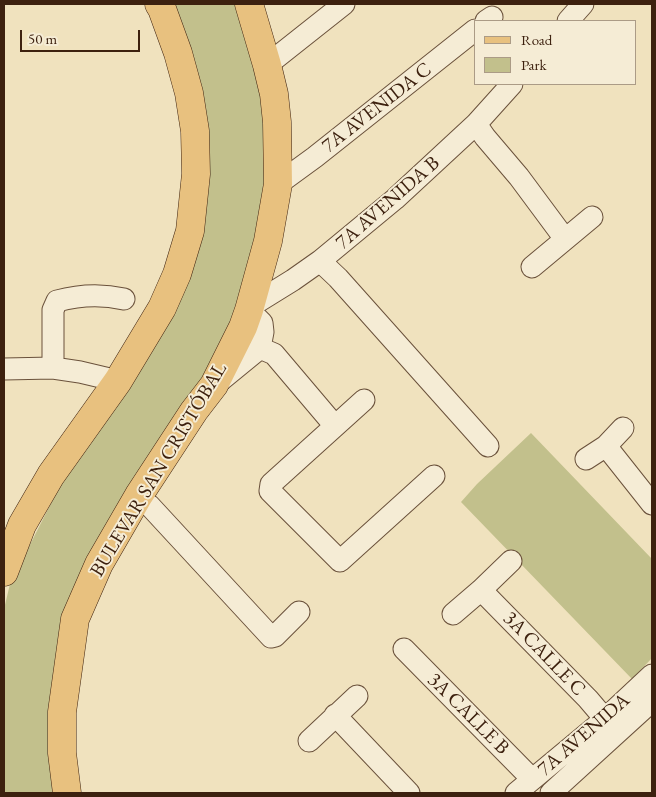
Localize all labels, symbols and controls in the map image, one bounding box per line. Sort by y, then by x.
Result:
scale bar [22,20,142,52]
legend [473,20,636,85]
text: 50 m [28,29,57,48]
text: Road [521,30,552,49]
text: Park [521,55,547,74]
street label: 7A AVENIDA C [317,58,437,158]
street label: 7A AVENIDA B [331,151,445,255]
street label: BULEVAR SAN CRISTÓBAL [86,359,232,581]
street label: 3A CALLE C [498,607,590,701]
street label: 3A CALLE B [422,668,514,760]
street label: 7A AVENIDA [533,688,635,782]

